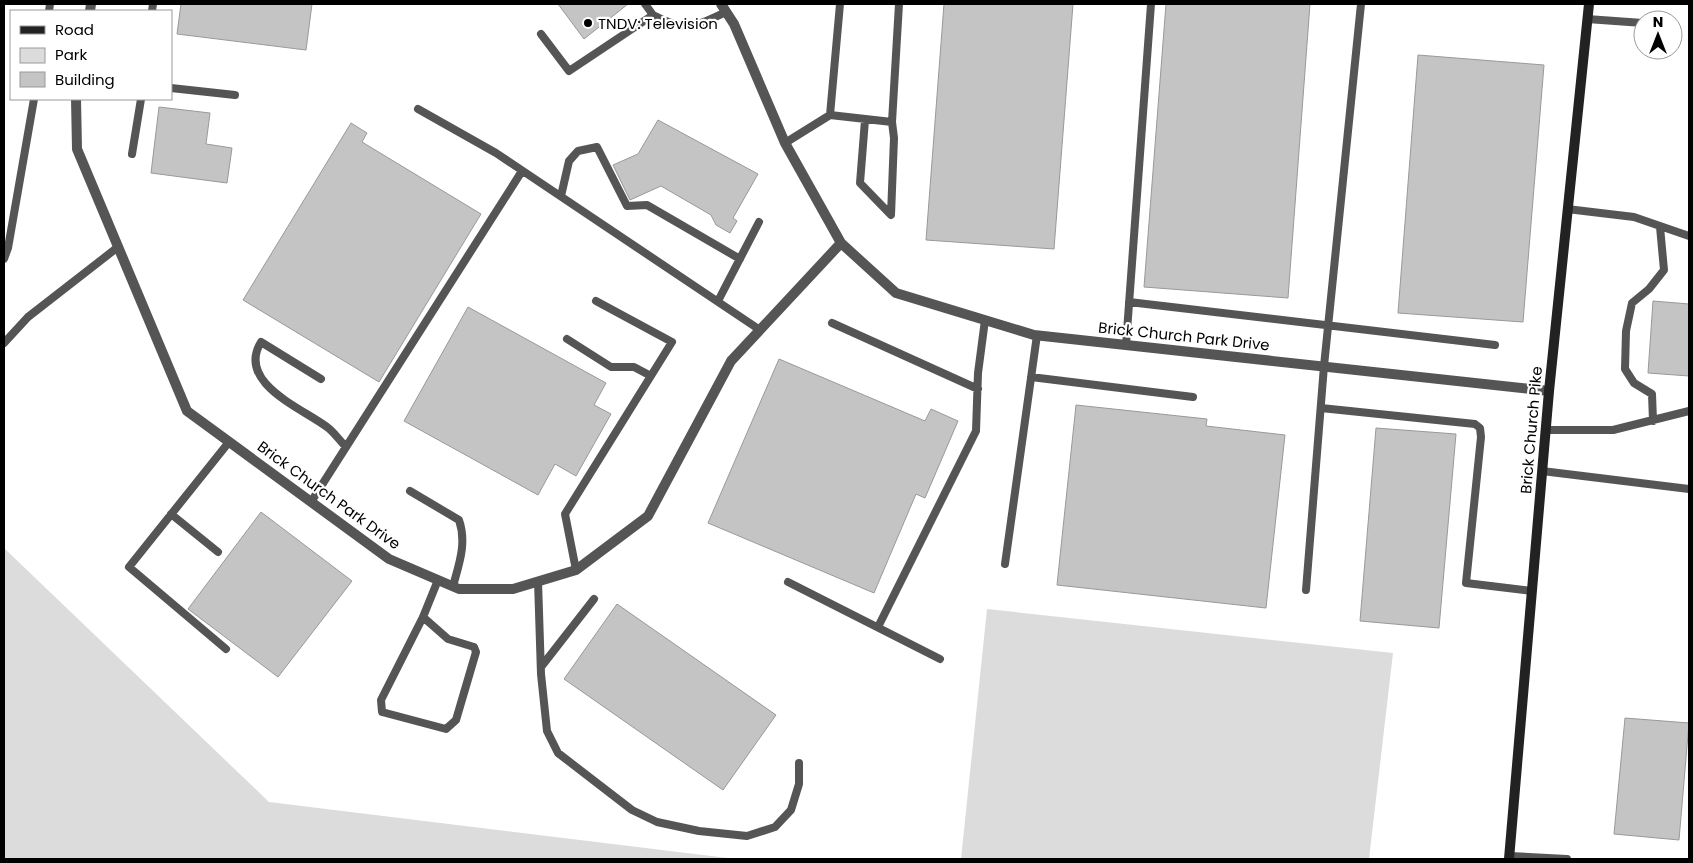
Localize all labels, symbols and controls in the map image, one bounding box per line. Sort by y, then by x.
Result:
legend [10,10,172,100]
north arrow [1633,10,1683,60]
text: N [1653,12,1663,32]
place label: TNDV: Television [598,13,718,34]
marker: TNDV: Television [582,17,594,29]
text: Road [55,19,94,40]
text: Park [55,44,87,65]
text: Building [55,69,115,90]
street label: Brick Church Park Drive [1097,317,1271,355]
street label: Brick Church Pike [1515,365,1547,495]
street label: Brick Church Park Drive [253,436,405,554]

